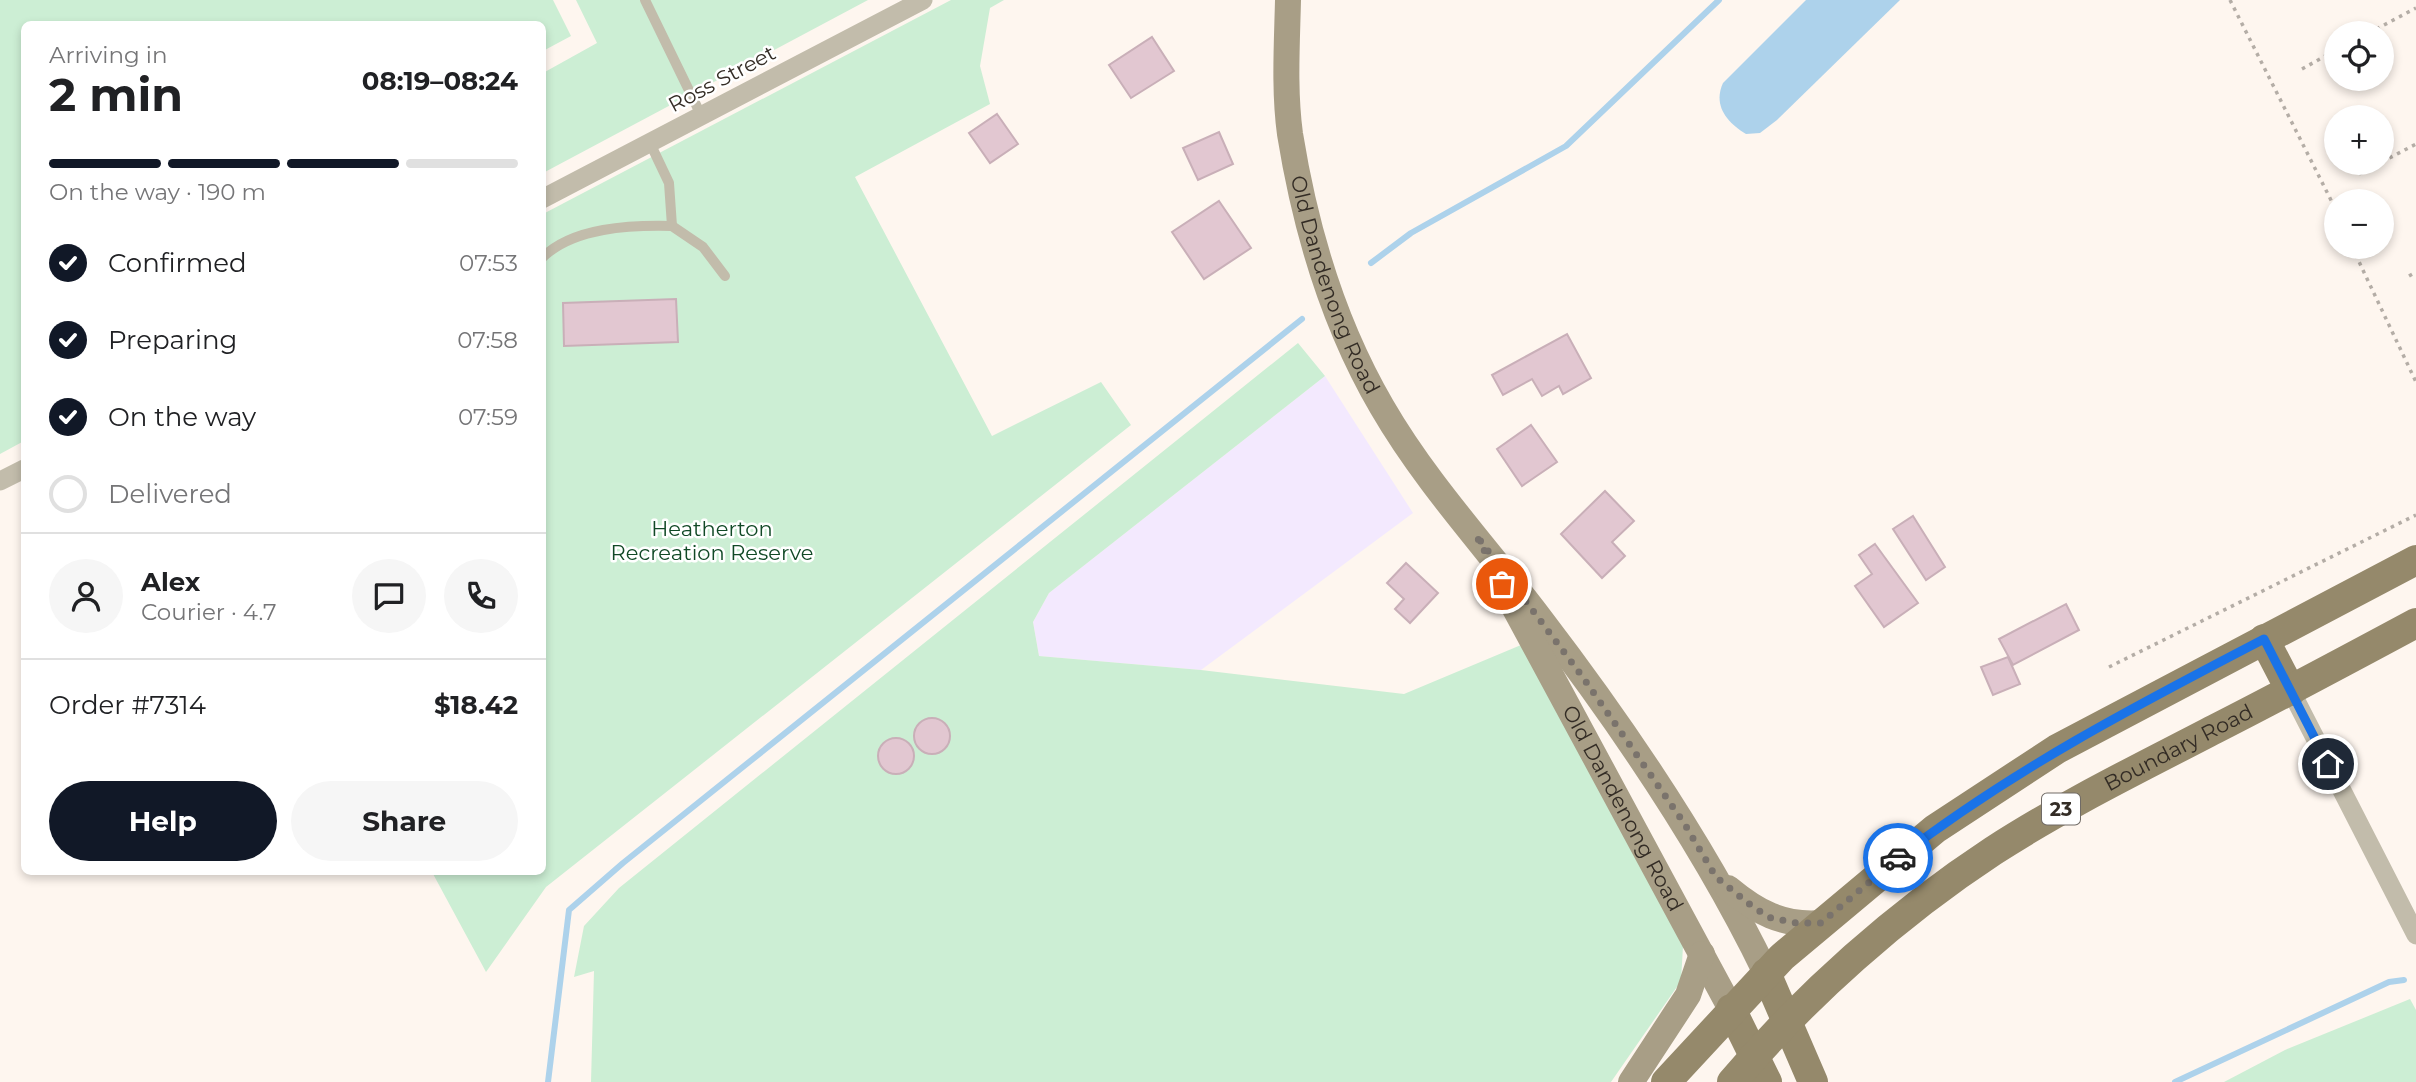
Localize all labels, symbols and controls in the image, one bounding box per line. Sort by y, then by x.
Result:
map controls [2324,21,2394,259]
button: locate [2324,21,2394,91]
street label: Ross Street [664,40,780,117]
text: Arriving in [49,41,168,69]
text: 08:19–08:24 [362,65,518,97]
text: 2 min [49,66,183,123]
button: + [2324,105,2394,175]
street label: Old Dandenong Road [1286,173,1385,398]
text: On the way · 190 m [49,178,266,206]
button: − [2324,189,2394,259]
icon: check [49,244,87,282]
text: Confirmed [108,247,247,279]
text: 07:53 [459,249,518,277]
icon: check [49,321,87,359]
text: Preparing [108,324,237,356]
text: 07:58 [457,326,518,354]
icon: check [49,398,87,436]
text: On the way [108,401,256,433]
text: 07:59 [458,403,518,431]
text: Delivered [108,478,232,510]
park label: Heatherton Recreation Reserve [611,516,813,565]
pin [1472,554,1532,614]
button: person [49,559,123,633]
button: chat [352,559,426,633]
button: phone [444,559,518,633]
icon: bag [1483,565,1521,603]
text: Alex [141,566,200,598]
text: Courier · 4.7 [141,598,277,626]
text: Order #7314 [49,689,206,721]
text: $18.42 [434,689,518,721]
street label: Boundary Road [2100,699,2257,796]
street label: Old Dandenong Road [1557,701,1689,915]
pin [2298,734,2358,794]
icon: home [2309,745,2347,783]
button: Help [49,781,277,861]
button: Share [291,781,518,861]
road number: 23 [2042,794,2080,824]
courier [1863,823,1933,893]
icon: car [1879,839,1917,877]

